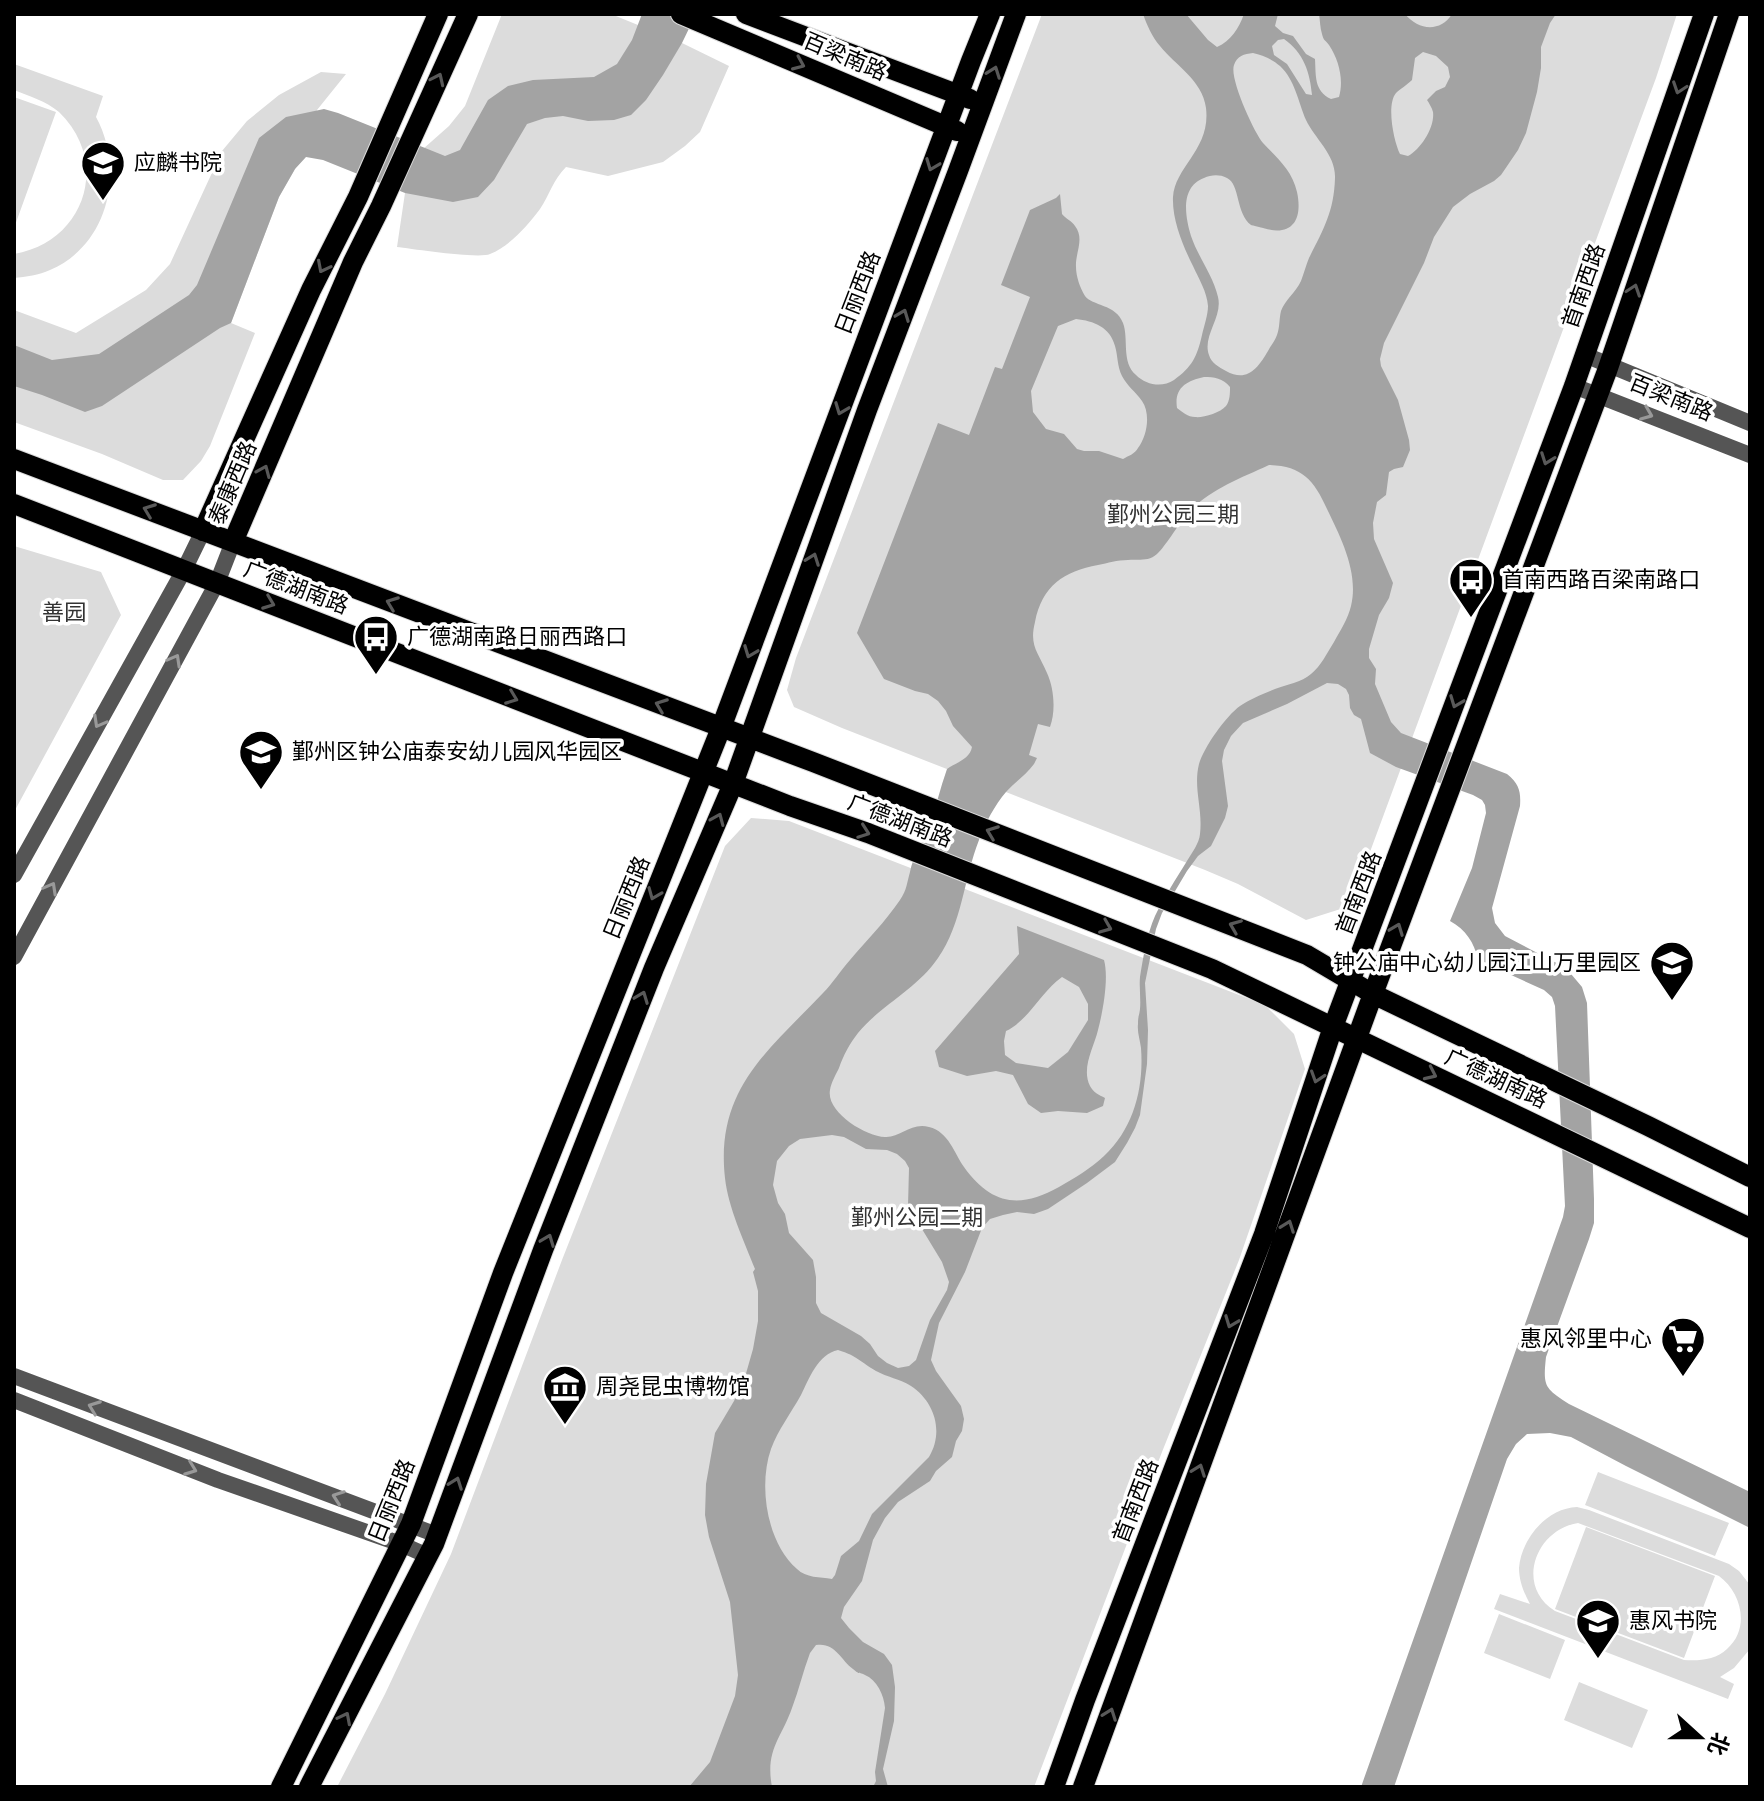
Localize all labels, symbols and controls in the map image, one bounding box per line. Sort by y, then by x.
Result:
street label: 百梁南路 [799,28,891,86]
one-way arrow [791,54,805,70]
one-way arrow [984,66,1001,80]
one-way arrow [428,72,444,87]
one-way arrow [1672,80,1688,94]
school or university icon: 应麟书院 [79,139,127,202]
place label: 应麟书院 [134,150,222,176]
one-way arrow [925,157,942,171]
street label: 首南西路 [1557,240,1611,332]
street label: 日丽西路 [830,247,886,339]
one-way arrow [317,258,332,273]
one-way arrow [1625,284,1641,298]
one-way arrow [893,309,910,323]
street label: 百梁南路 [1625,369,1717,427]
one-way arrow [834,401,851,415]
one-way arrow [1639,404,1653,421]
street label: 泰康西路 [204,437,262,529]
one-way arrow [1540,451,1557,465]
one-way arrow [254,464,270,479]
park label: 鄞州公园三期 [1107,502,1239,528]
one-way arrow [143,503,157,520]
one-way arrow [804,553,820,567]
street label: 广德湖南路 [240,556,352,620]
bus stop icon: 首南西路百梁南路口 [1447,556,1495,619]
place label: 首南西路百梁南路口 [1502,567,1700,593]
one-way arrow [261,593,275,610]
one-way arrow [386,596,400,613]
park label: 善园 [42,600,86,626]
bus stop icon: 广德湖南路日丽西路口 [352,613,400,676]
place label: 广德湖南路日丽西路口 [407,624,627,650]
one-way arrow [743,644,760,658]
one-way arrow [166,653,181,668]
one-way arrow [504,688,518,705]
one-way arrow [1449,694,1466,708]
one-way arrow [655,698,669,715]
one-way arrow [93,713,109,728]
school or university icon: 鄞州区钟公庙泰安幼儿园风华园区 [237,728,285,791]
place label: 鄞州区钟公庙泰安幼儿园风华园区 [292,739,622,765]
street label: 广德湖南路 [844,789,956,853]
one-way arrow [708,813,724,827]
one-way arrow [856,822,870,839]
one-way arrow [986,825,1000,842]
street label: 首南西路 [1331,847,1387,939]
street label: 日丽西路 [598,852,656,944]
one-way arrow [42,882,57,896]
one-way arrow [647,886,664,900]
one-way arrow [1098,917,1112,934]
one-way arrow [1229,919,1243,936]
one-way arrow [1387,923,1404,937]
school or university icon: 钟公庙中心幼儿园江山万里园区 [1648,939,1696,1002]
place label: 钟公庙中心幼儿园江山万里园区 [1333,950,1641,976]
one-way arrow [632,991,649,1005]
street label: 广德湖南路 [1441,1044,1551,1114]
one-way arrow [1422,1064,1437,1080]
one-way arrow [1310,1069,1326,1083]
park label: 鄞州公园二期 [851,1205,983,1231]
one-way arrow [1278,1219,1295,1233]
one-way arrow [538,1233,554,1247]
one-way arrow [1224,1314,1241,1328]
supermarket icon: 惠风邻里中心 [1659,1315,1707,1378]
place label: 惠风邻里中心 [1520,1326,1652,1352]
museum icon: 周尧昆虫博物馆 [541,1363,589,1426]
place label: 周尧昆虫博物馆 [596,1374,750,1400]
one-way arrow [88,1400,102,1417]
street label: 日丽西路 [363,1455,421,1547]
street label: 首南西路 [1108,1455,1164,1547]
one-way arrow [183,1460,197,1476]
one-way arrow [1189,1464,1206,1478]
one-way arrow [446,1477,463,1491]
one-way arrow [332,1491,346,1507]
school or university icon: 惠风书院 [1574,1597,1622,1660]
place label: 惠风书院 [1629,1608,1717,1634]
north arrow [1660,1697,1740,1777]
one-way arrow [1100,1708,1116,1722]
one-way arrow [335,1711,350,1726]
text: 北 [1702,1729,1734,1759]

